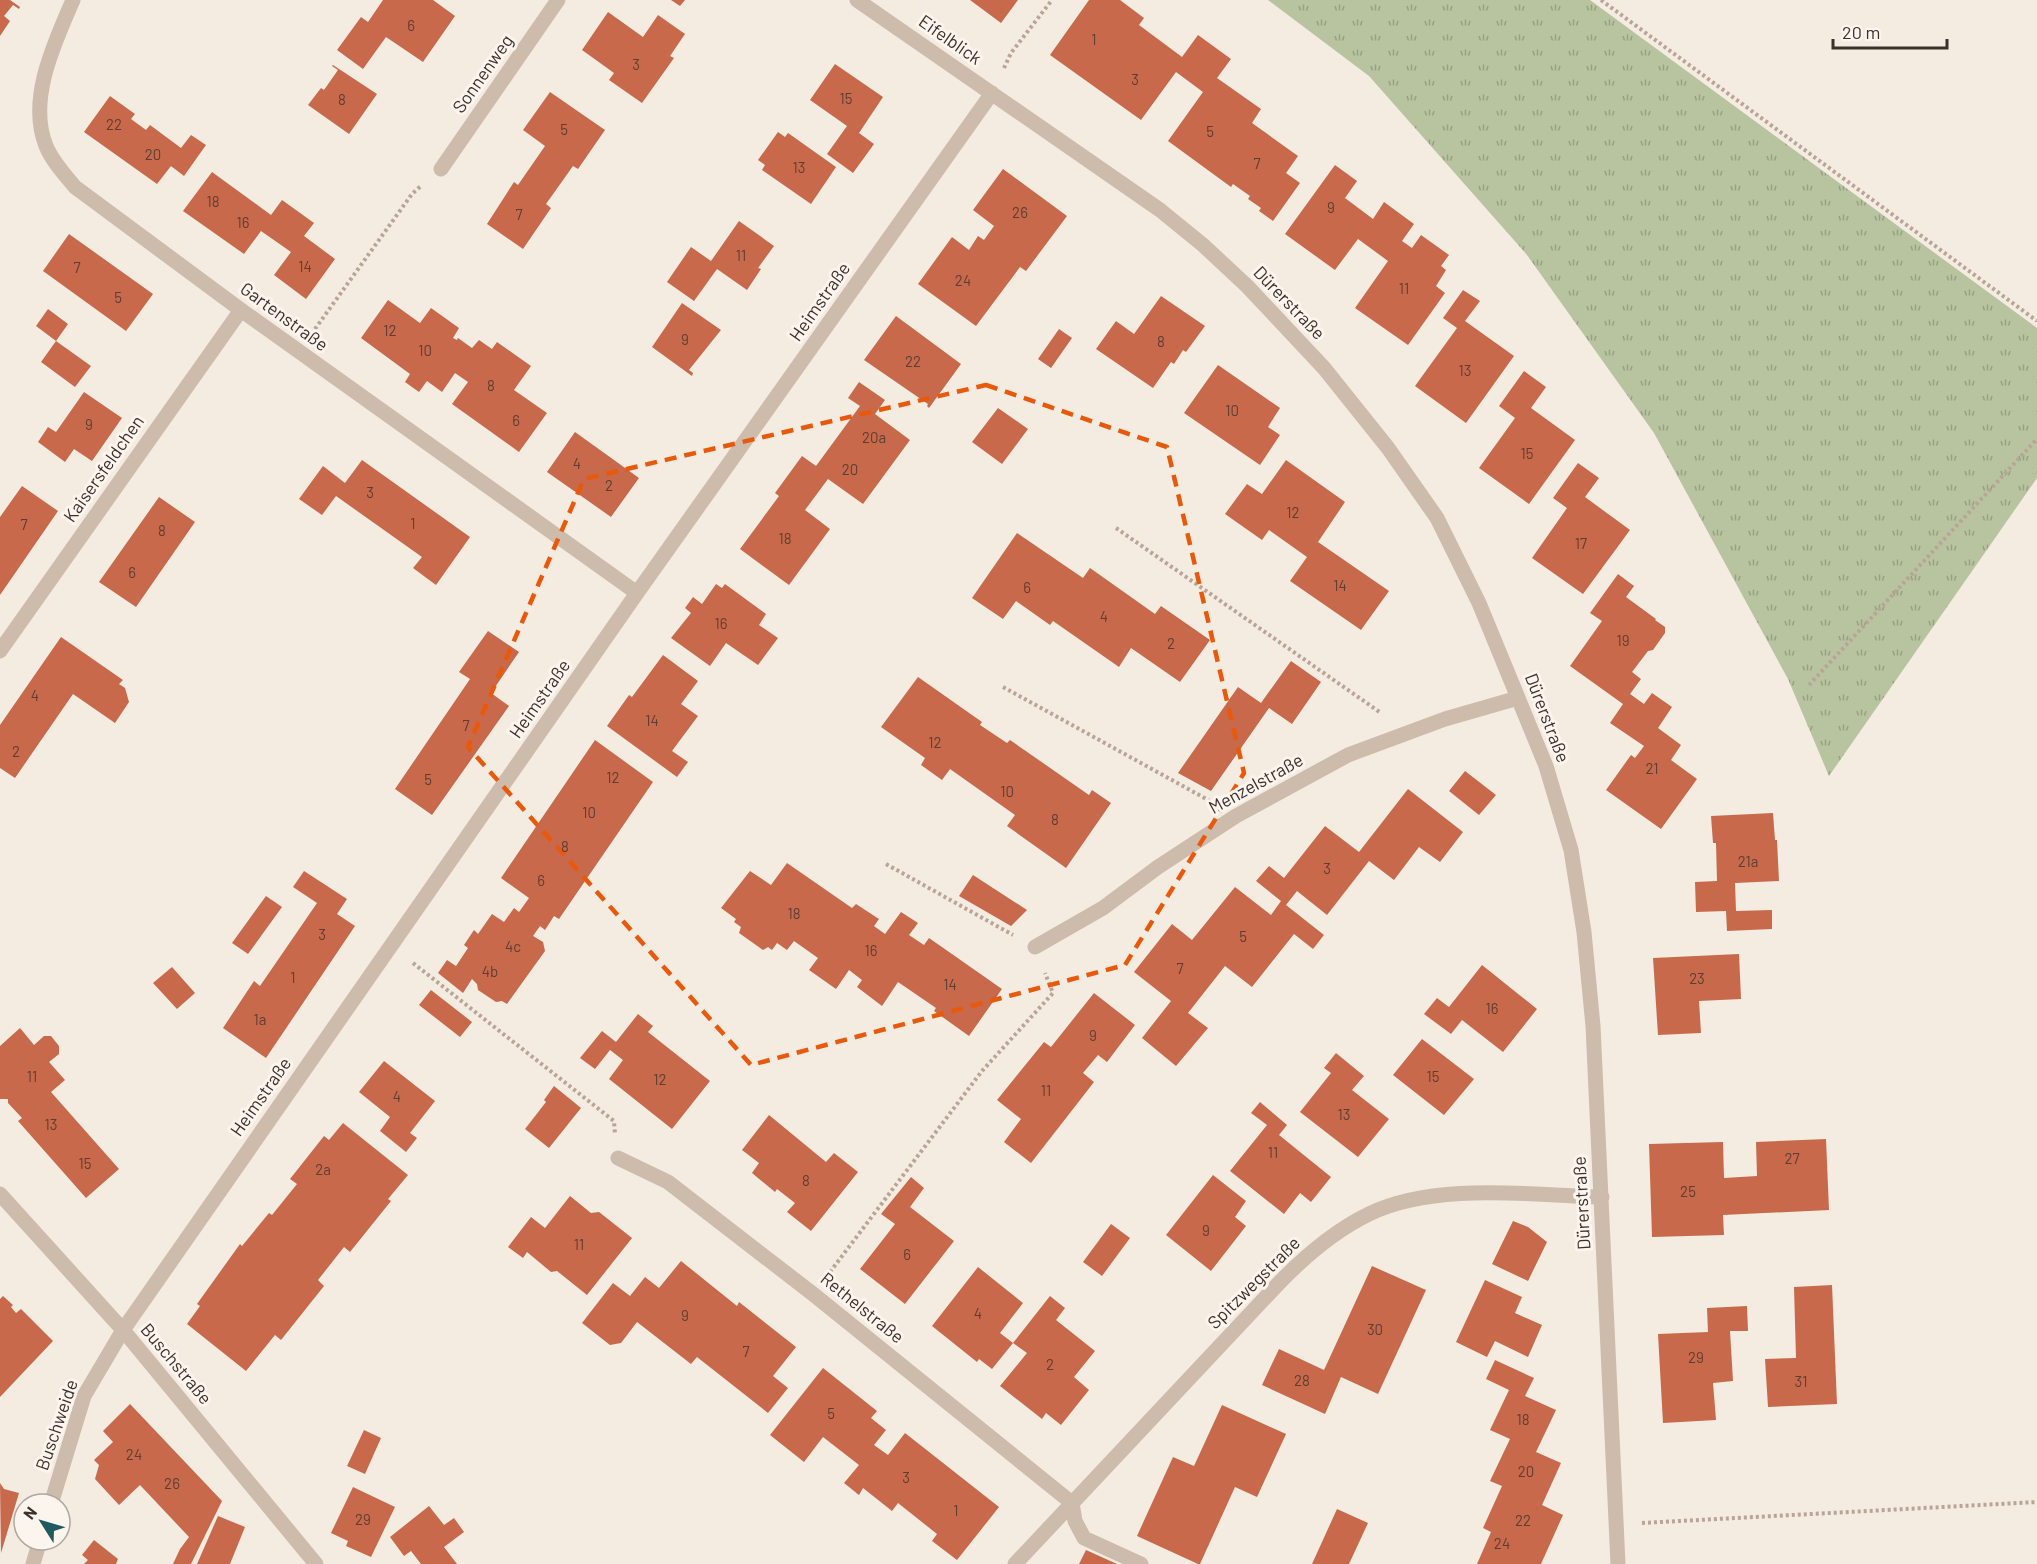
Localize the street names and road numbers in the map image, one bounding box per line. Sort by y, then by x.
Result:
street label: Eifelblick [915,10,986,69]
street label: Sonnenweg [447,30,517,117]
street label: Heimstraße [784,258,854,345]
street label: Dürerstraße [1249,261,1330,344]
street label: Gartenstraße [236,277,333,355]
street label: Kaisersfeldchen [58,411,148,526]
street label: Heimstraße [504,655,574,742]
street label: Dürerstraße [1521,670,1575,765]
street label: Menzelstraße [1205,748,1307,818]
street label: Heimstraße [225,1053,295,1140]
street label: Dürerstraße [1568,1156,1594,1250]
street label: Spitzwegstraße [1202,1231,1304,1333]
street label: Rethelstraße [817,1267,909,1347]
street label: Buschstraße [137,1318,217,1408]
street label: Buschweide [30,1376,82,1473]

